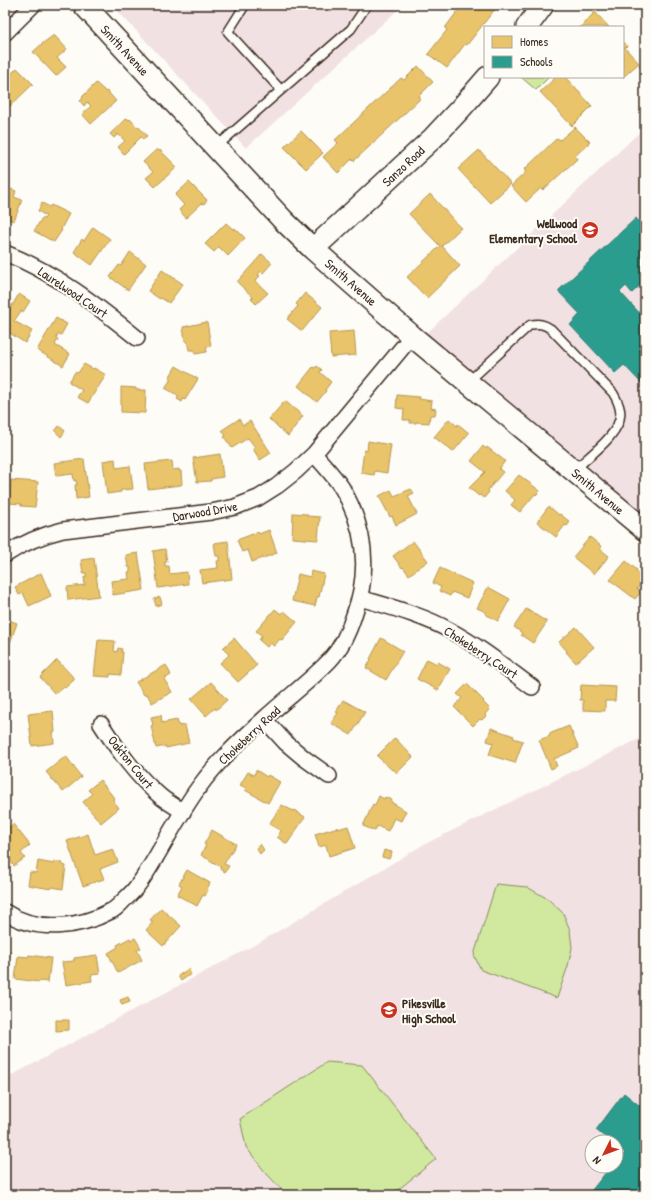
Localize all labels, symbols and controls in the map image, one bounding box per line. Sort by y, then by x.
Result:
street label: Smith Avenue [97,21,153,79]
legend [484,26,624,78]
text: Homes [520,33,548,50]
text: Schools [520,53,553,70]
street label: Sanzo Road [378,142,428,190]
place label: Wellwood Elementary School [489,214,578,248]
school or university icon: Wellwood Elementary School [580,220,600,240]
street label: Smith Avenue [321,254,381,310]
street label: Laurelwood Court [35,262,112,322]
street label: Smith Avenue [568,464,628,518]
street label: Darwood Drive [171,496,239,526]
street label: Chokeberry Court [441,621,522,683]
street label: Chokeberry Road [214,702,284,768]
street label: Oakton Court [104,732,158,793]
place label: Pikesville High School [402,994,456,1028]
school or university icon: Pikesville High School [379,1000,399,1020]
north arrow [584,1134,624,1174]
text: N [589,1154,604,1168]

